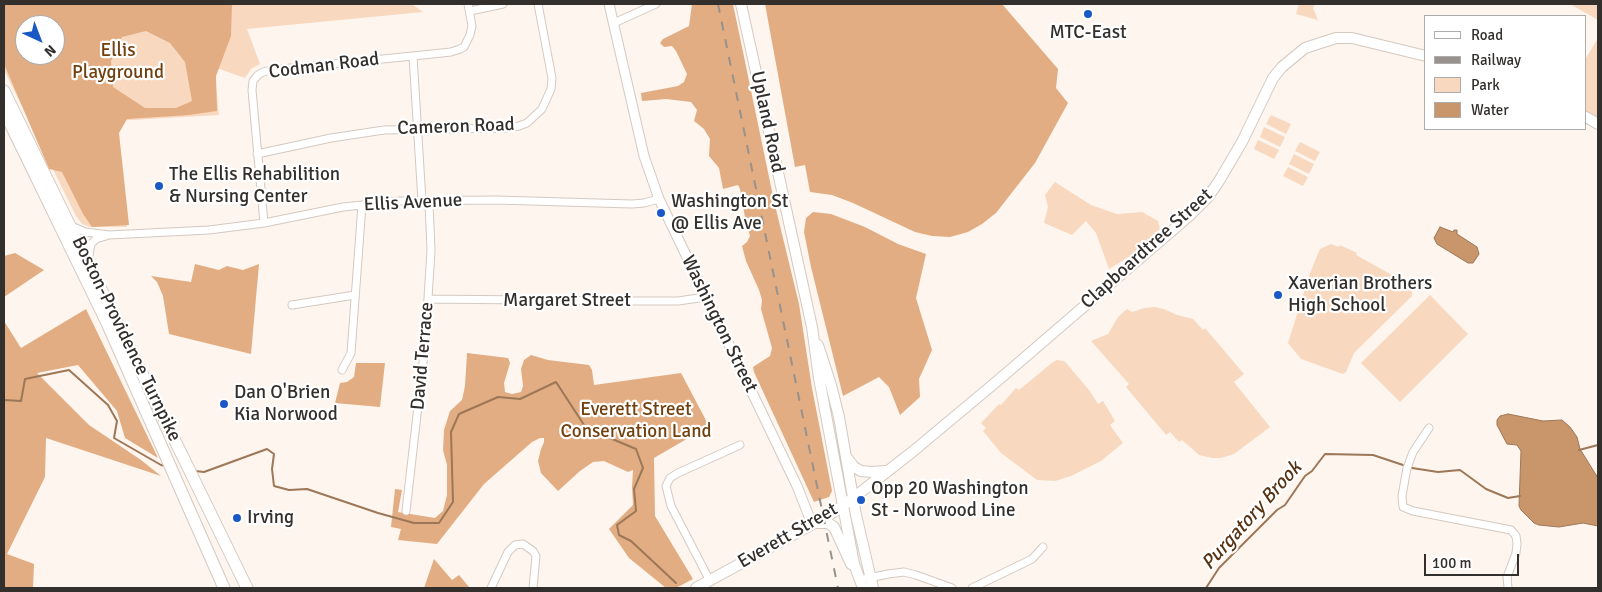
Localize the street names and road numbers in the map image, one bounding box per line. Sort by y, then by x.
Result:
street label: Codman Road [267,48,381,84]
street label: Upland Road [745,69,789,175]
street label: Cameron Road [397,114,515,140]
street label: Clapboardtree Street [1077,184,1217,314]
street label: Ellis Avenue [363,189,463,217]
street label: Boston-Providence Turnpike [66,233,186,445]
street label: Washington Street [676,252,762,396]
street label: Margaret Street [503,290,631,312]
street label: David Terrace [407,301,439,411]
street label: Everett Street [734,498,842,574]

